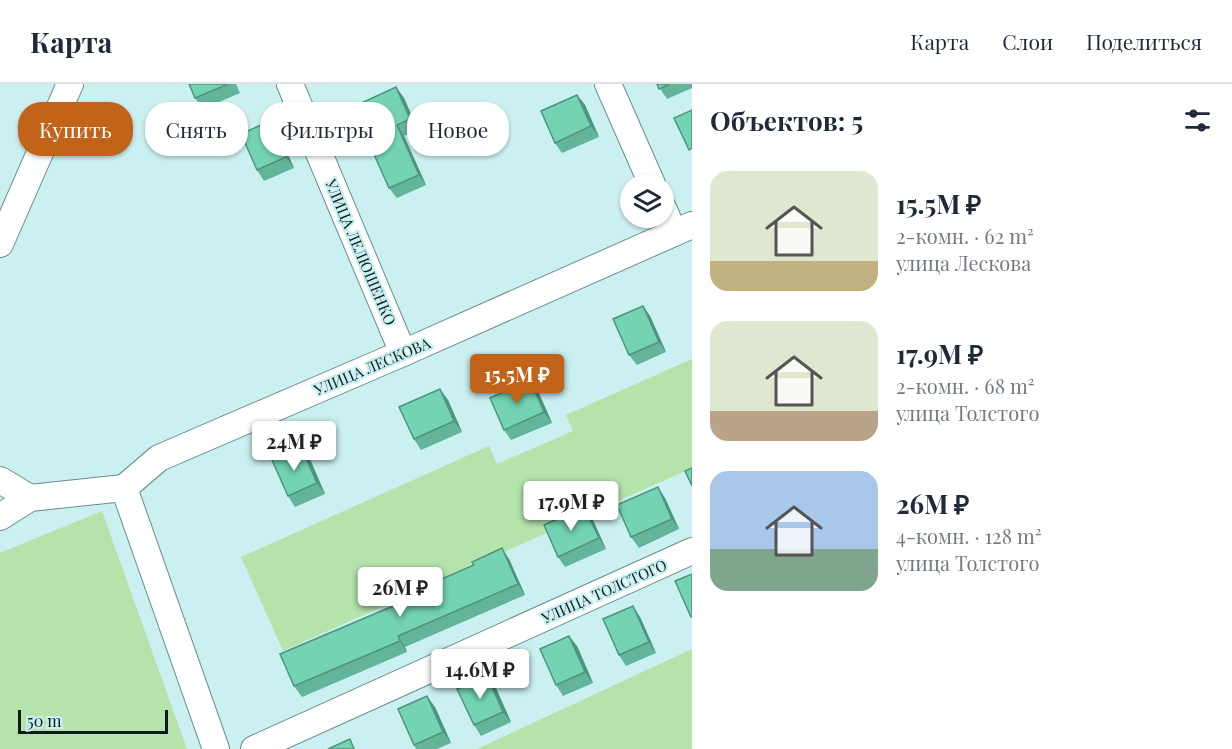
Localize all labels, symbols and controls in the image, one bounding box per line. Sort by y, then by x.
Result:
text: Карта [30,23,112,60]
text: Карта [910,27,969,55]
text: Слои [1002,27,1053,55]
text: Поделиться [1086,27,1202,55]
chip: Купить [18,102,133,156]
chip: Снять [145,102,248,156]
chip: Фильтры [260,102,395,156]
chip: Новое [407,102,509,156]
text: Объектов: 5 [710,103,863,138]
icon: filters [1181,104,1214,137]
map controls [620,174,674,228]
button: layers [620,174,674,228]
street label: УЛИЦА ЛЕЛЮШЕНКО [321,175,401,328]
text: 15.5M ₽ [896,186,981,221]
icon: home [758,195,830,267]
text: 2-комн. · 62 m² [896,222,1034,249]
text: улица Лескова [896,249,1031,276]
street label: УЛИЦА ЛЕСКОВА [310,332,434,400]
text: 17.9M ₽ [896,336,983,371]
icon: home [758,345,830,417]
pin: 15.5M ₽ [462,354,572,405]
text: 15.5M ₽ [484,360,550,387]
text: 2-комн. · 68 m² [896,372,1035,399]
text: улица Толстого [896,399,1039,426]
pin: 24M ₽ [252,421,336,472]
text: 24M ₽ [266,427,322,454]
pin: 17.9M ₽ [516,481,626,532]
text: 26M ₽ [896,486,969,521]
text: 17.9M ₽ [537,487,605,514]
icon: home [758,495,830,567]
text: 4-комн. · 128 m² [896,522,1042,549]
text: улица Толстого [896,549,1039,576]
street label: УЛИЦА ТОЛСТОГО [537,554,670,628]
pin: 26M ₽ [358,567,442,618]
text: 26M ₽ [372,573,428,600]
pin: 14.6M ₽ [425,649,535,700]
text: 14.6M ₽ [445,655,515,682]
scale bar [18,707,168,734]
text: 50 m [27,710,61,731]

